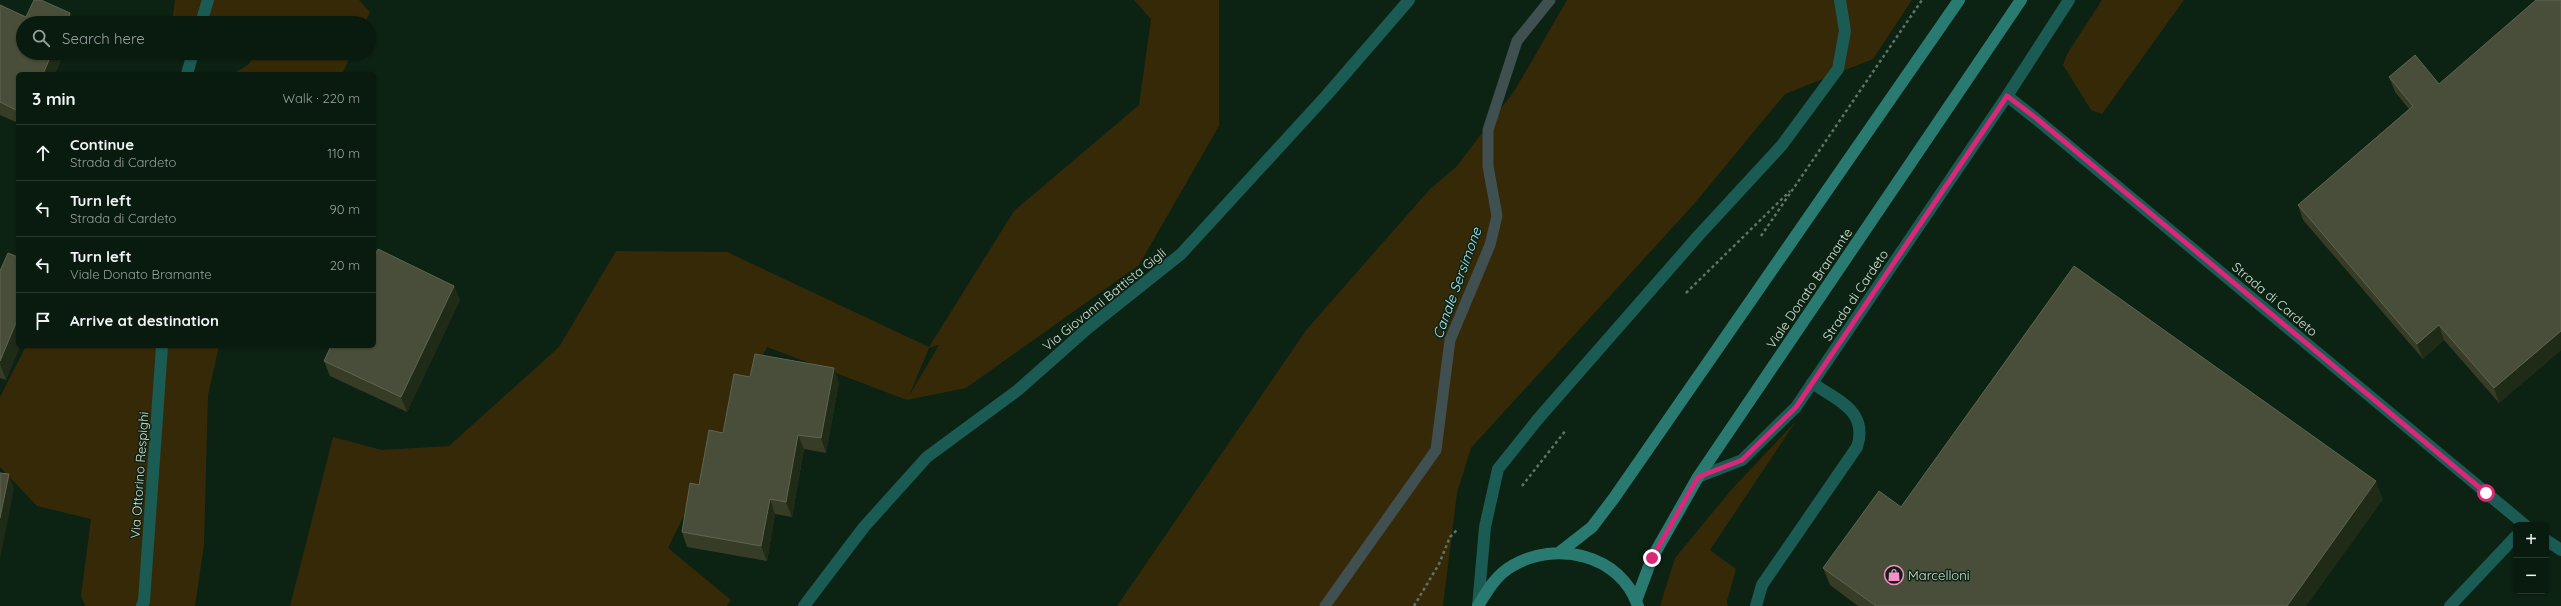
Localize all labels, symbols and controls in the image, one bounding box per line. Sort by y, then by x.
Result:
search box [16,16,376,60]
icon: search [30,27,52,49]
text: Search here [62,29,145,48]
text: 3 min [32,88,76,109]
text: Walk · 220 m [283,90,360,106]
text: Continue [70,135,134,154]
icon: ahead [32,142,54,164]
text: 110 m [327,145,360,161]
text: Strada di Cardeto [70,154,176,170]
text: Turn left [70,191,132,210]
icon: left [32,198,54,220]
text: 90 m [330,201,360,217]
text: Strada di Cardeto [70,210,176,226]
water label: Canale Sersimone [1429,224,1486,341]
street label: Viale Donato Bramante [1763,225,1855,351]
street label: Via Giovanni Battista Gigli [1039,244,1169,354]
street label: Strada di Cardeto [1819,246,1891,344]
text: Turn left [70,247,132,266]
icon: left [32,254,54,276]
text: 20 m [330,257,360,273]
street label: Strada di Cardeto [2229,259,2321,339]
text: Viale Donato Bramante [70,266,212,282]
icon: arrive [32,310,54,332]
text: Arrive at destination [70,311,219,330]
street label: Via Ottorino Respighi [127,411,151,539]
route start [2477,484,2495,502]
map controls [2513,522,2549,594]
button: + [2513,522,2549,558]
route end [1643,549,1661,567]
button: − [2513,558,2549,594]
shop icon: Marcelloni [1883,564,1905,586]
place label: Marcelloni [1908,567,1969,583]

